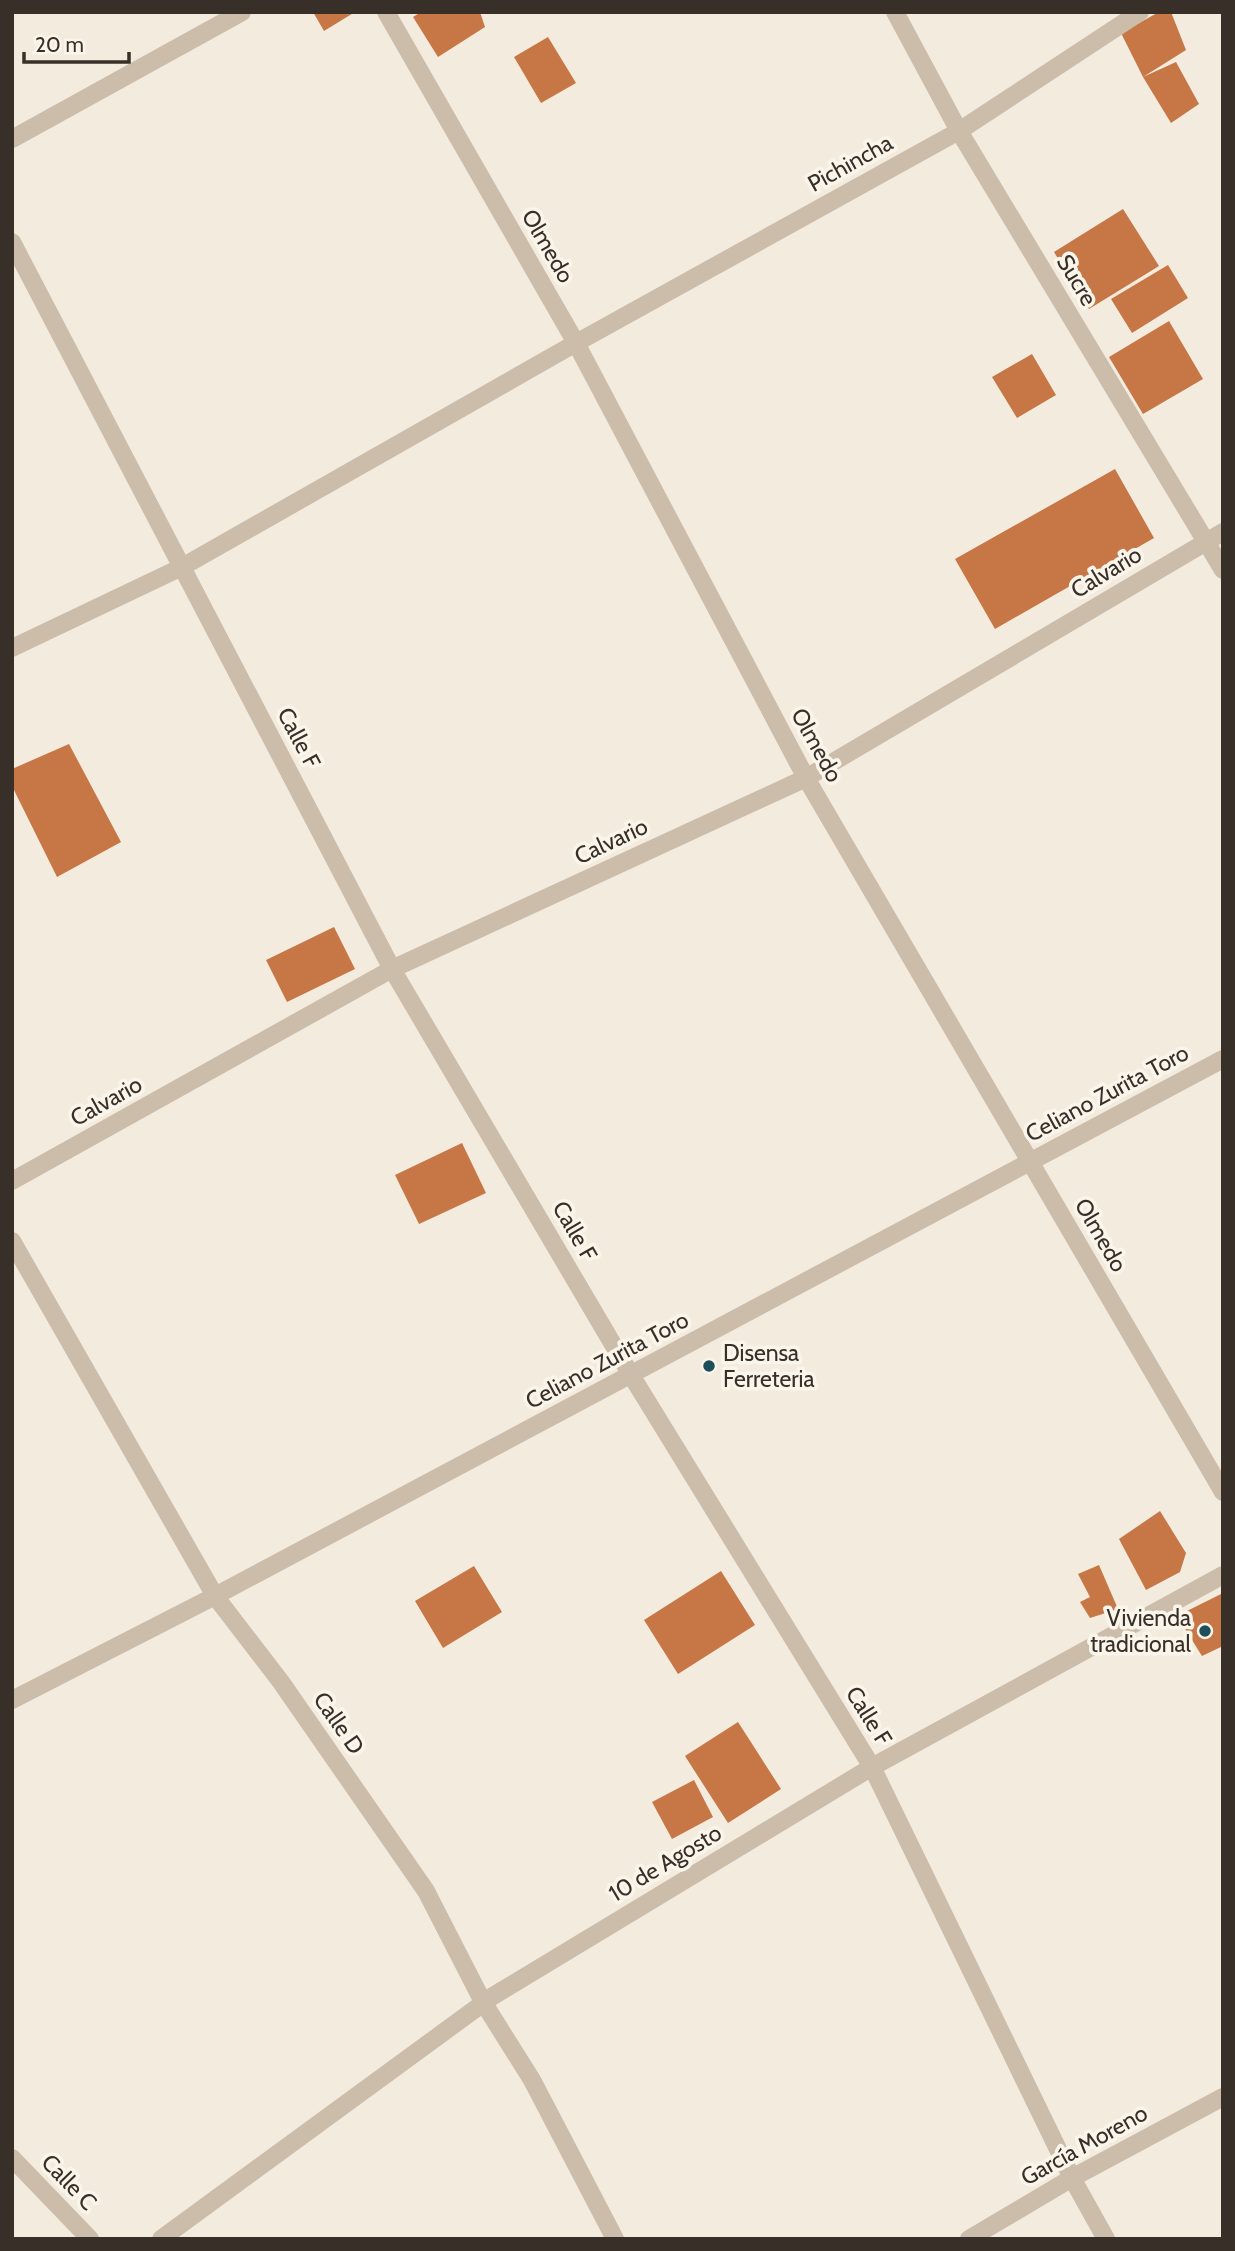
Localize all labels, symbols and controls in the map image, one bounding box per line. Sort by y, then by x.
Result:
scale bar [24,21,130,65]
text: 20 m [35,32,84,57]
street label: Pichincha [803,128,897,198]
street label: Olmedo [516,204,580,288]
street label: Sucre [1051,249,1103,311]
street label: Calvario [1066,540,1146,604]
street label: Calle F [271,703,327,773]
street label: Olmedo [785,703,849,787]
street label: Calvario [570,812,652,870]
street label: Celiano Zurita Toro [1021,1038,1193,1148]
street label: Calvario [65,1070,147,1132]
street label: Olmedo [1069,1193,1133,1277]
street label: Calle F [547,1196,603,1266]
street label: Celiano Zurita Toro [521,1305,693,1415]
place label: Disensa Ferreteria [723,1339,814,1393]
marker: Disensa Ferreteria [701,1358,717,1374]
place label: Vivienda tradicional [1090,1604,1192,1658]
marker: Vivienda tradicional [1197,1623,1213,1639]
street label: Calle F [840,1681,898,1751]
street label: Calle D [308,1686,370,1760]
street label: 10 de Agosto [604,1818,726,1908]
street label: García Moreno [1016,2099,1152,2191]
street label: Calle C [36,2148,102,2216]

